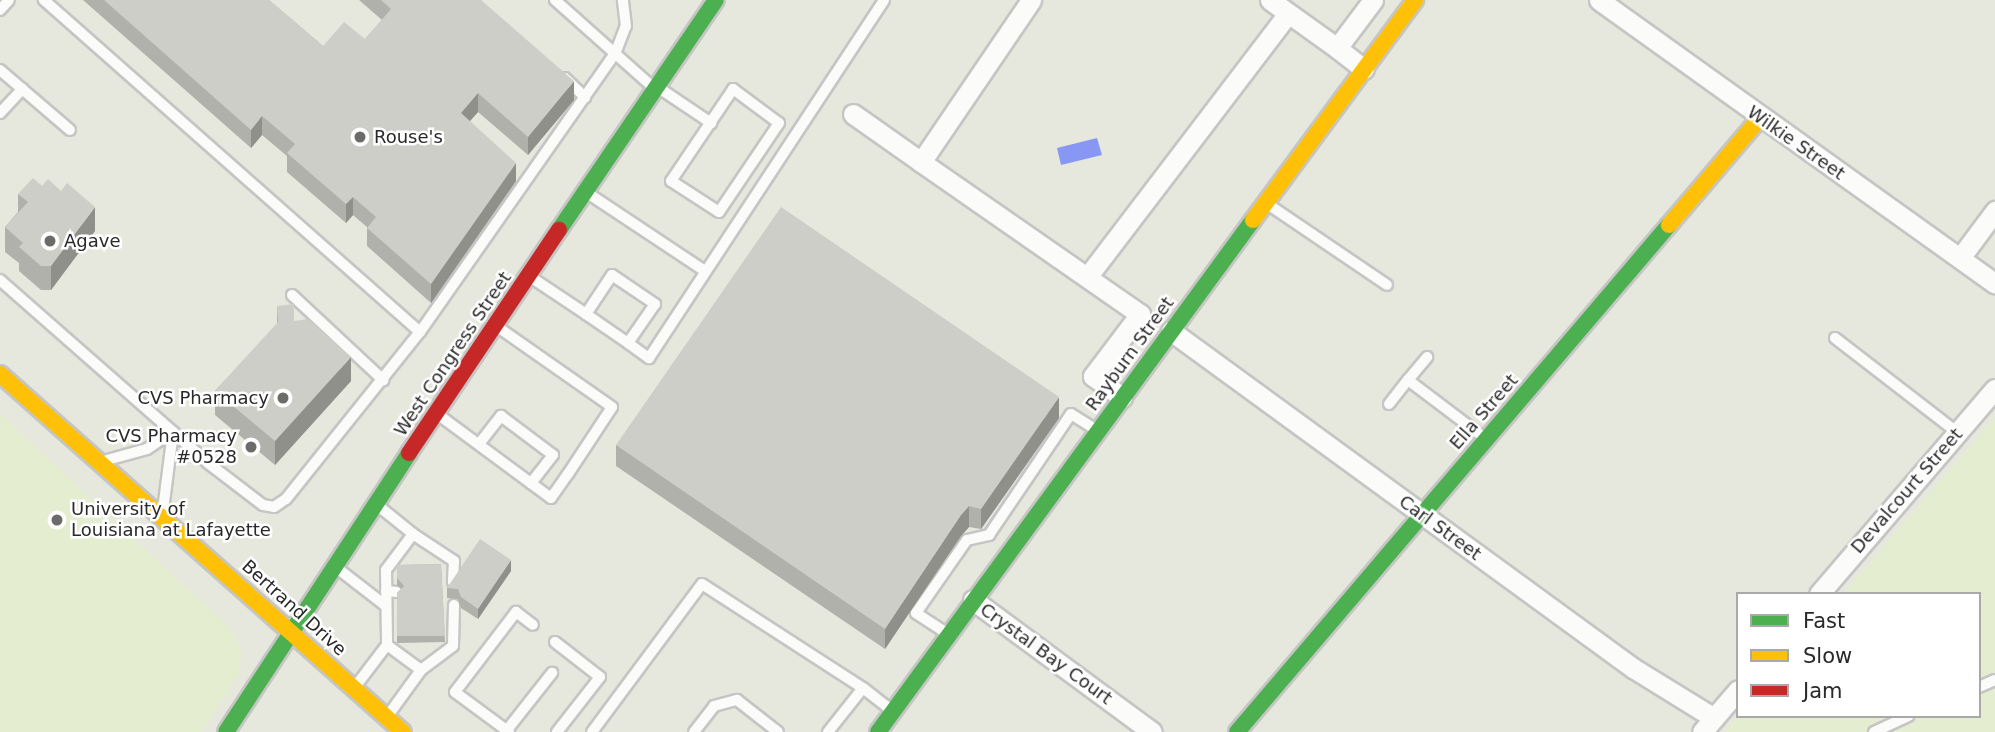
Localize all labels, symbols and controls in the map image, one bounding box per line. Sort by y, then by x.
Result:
street label: Wilkie Street [1743,101,1849,185]
place label: Rouse's [374,126,443,148]
marker: Rouse's [352,129,368,145]
place label: Agave [64,230,120,252]
marker: Agave [42,233,58,249]
street label: West Congress Street [390,268,516,440]
street label: Rayburn Street [1081,293,1179,415]
street label: Ella Street [1445,370,1523,454]
place label: CVS Pharmacy [137,387,269,409]
marker: CVS Pharmacy [275,390,291,406]
street label: Devalcourt Street [1847,424,1967,558]
place label: CVS Pharmacy #0528 [105,426,237,468]
marker: CVS Pharmacy #0528 [243,439,259,455]
street label: Carl Street [1395,491,1485,565]
place label: University of Louisiana at Lafayette [71,499,271,542]
marker: University of Louisiana at Lafayette [49,512,65,528]
street label: Bertrand Drive [237,556,351,660]
legend [1736,592,1981,718]
street label: Crystal Bay Court [976,599,1116,709]
text: Fast [1803,609,1845,633]
text: Slow [1803,644,1852,668]
text: Jam [1803,679,1843,703]

